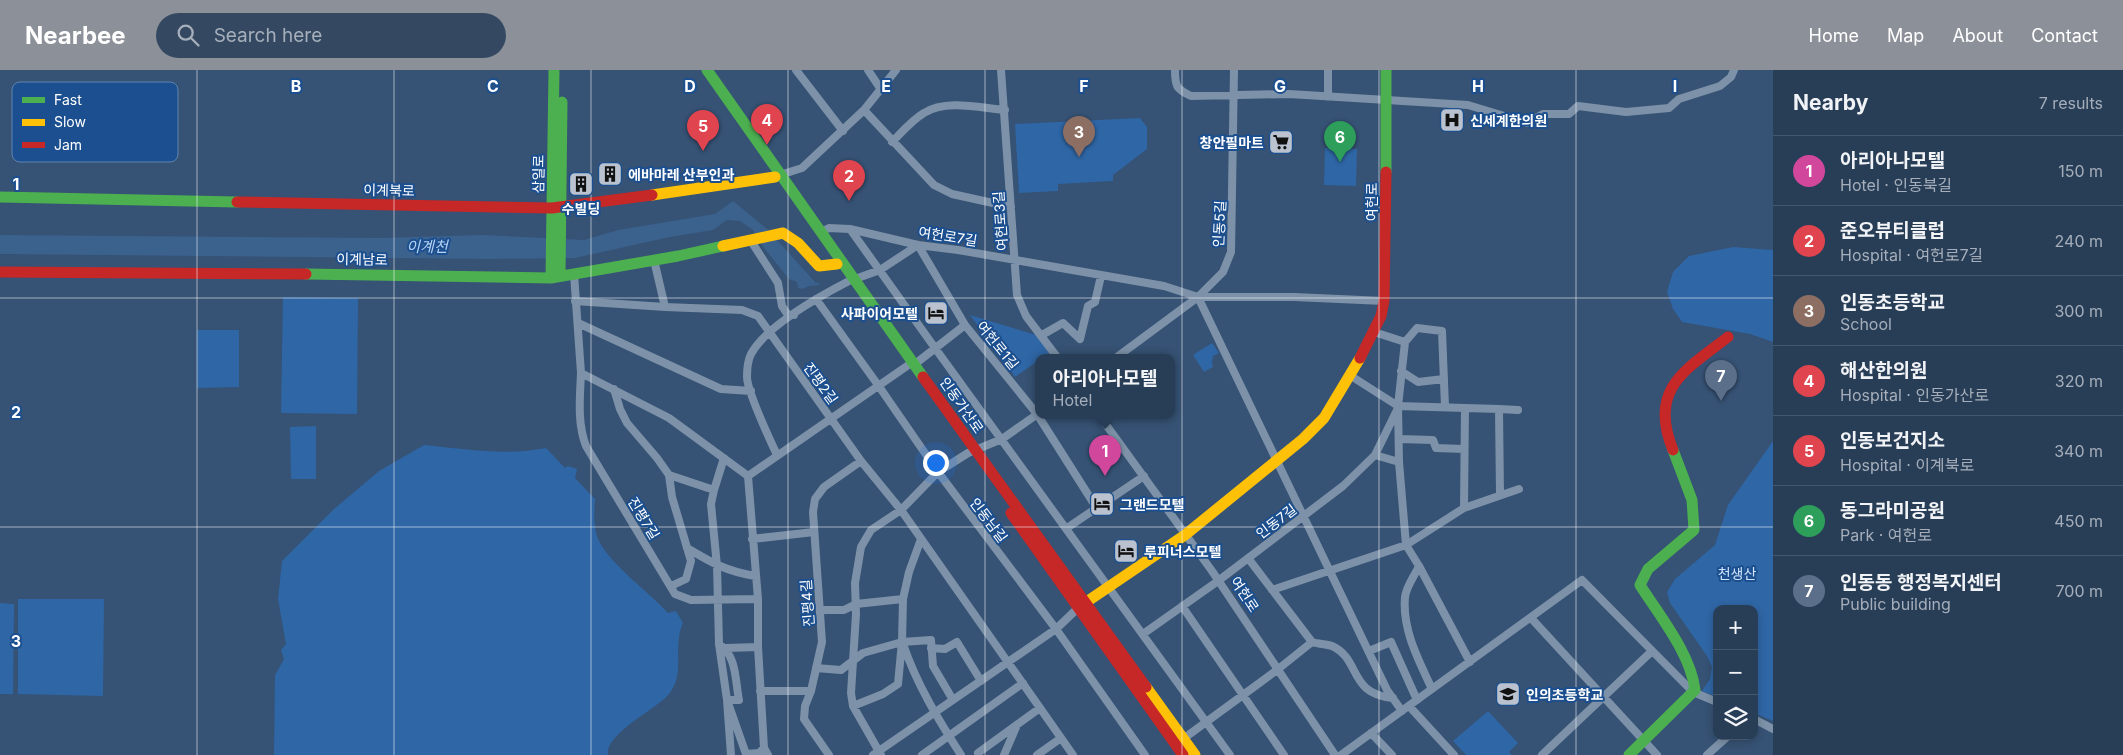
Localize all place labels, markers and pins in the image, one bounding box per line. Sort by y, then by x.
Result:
pin: 4 [751,104,783,145]
hospital icon: 신세계한의원 [1439,107,1465,133]
pin: 5 [687,110,719,151]
place label: 신세계한의원 [1470,112,1547,129]
pin: 3 [1063,116,1095,157]
pin: 6 [1324,121,1356,162]
supermarket icon: 창안필마트 [1268,129,1294,155]
place label: 창안필마트 [1200,134,1264,151]
pin: 2 [833,160,865,201]
building icon: 에바마레 산부인과 [597,161,623,187]
place label: 에바마레 산부인과 [628,166,734,183]
building icon: 수빌딩 [568,171,594,197]
place label: 수빌딩 [562,200,600,217]
hotel icon: 사파이어모텔 [923,300,949,326]
place label: 사파이어모텔 [841,305,918,322]
pin: 7 [1705,360,1737,401]
pin: 1 [1089,435,1121,476]
hotel icon: 그랜드모텔 [1089,491,1115,517]
place label: 그랜드모텔 [1120,496,1185,513]
hotel icon: 루피너스모텔 [1113,538,1139,564]
place label: 루피너스모텔 [1144,543,1221,560]
school or university icon: 인의초등학교 [1495,681,1521,707]
place label: 인의초등학교 [1526,686,1603,703]

